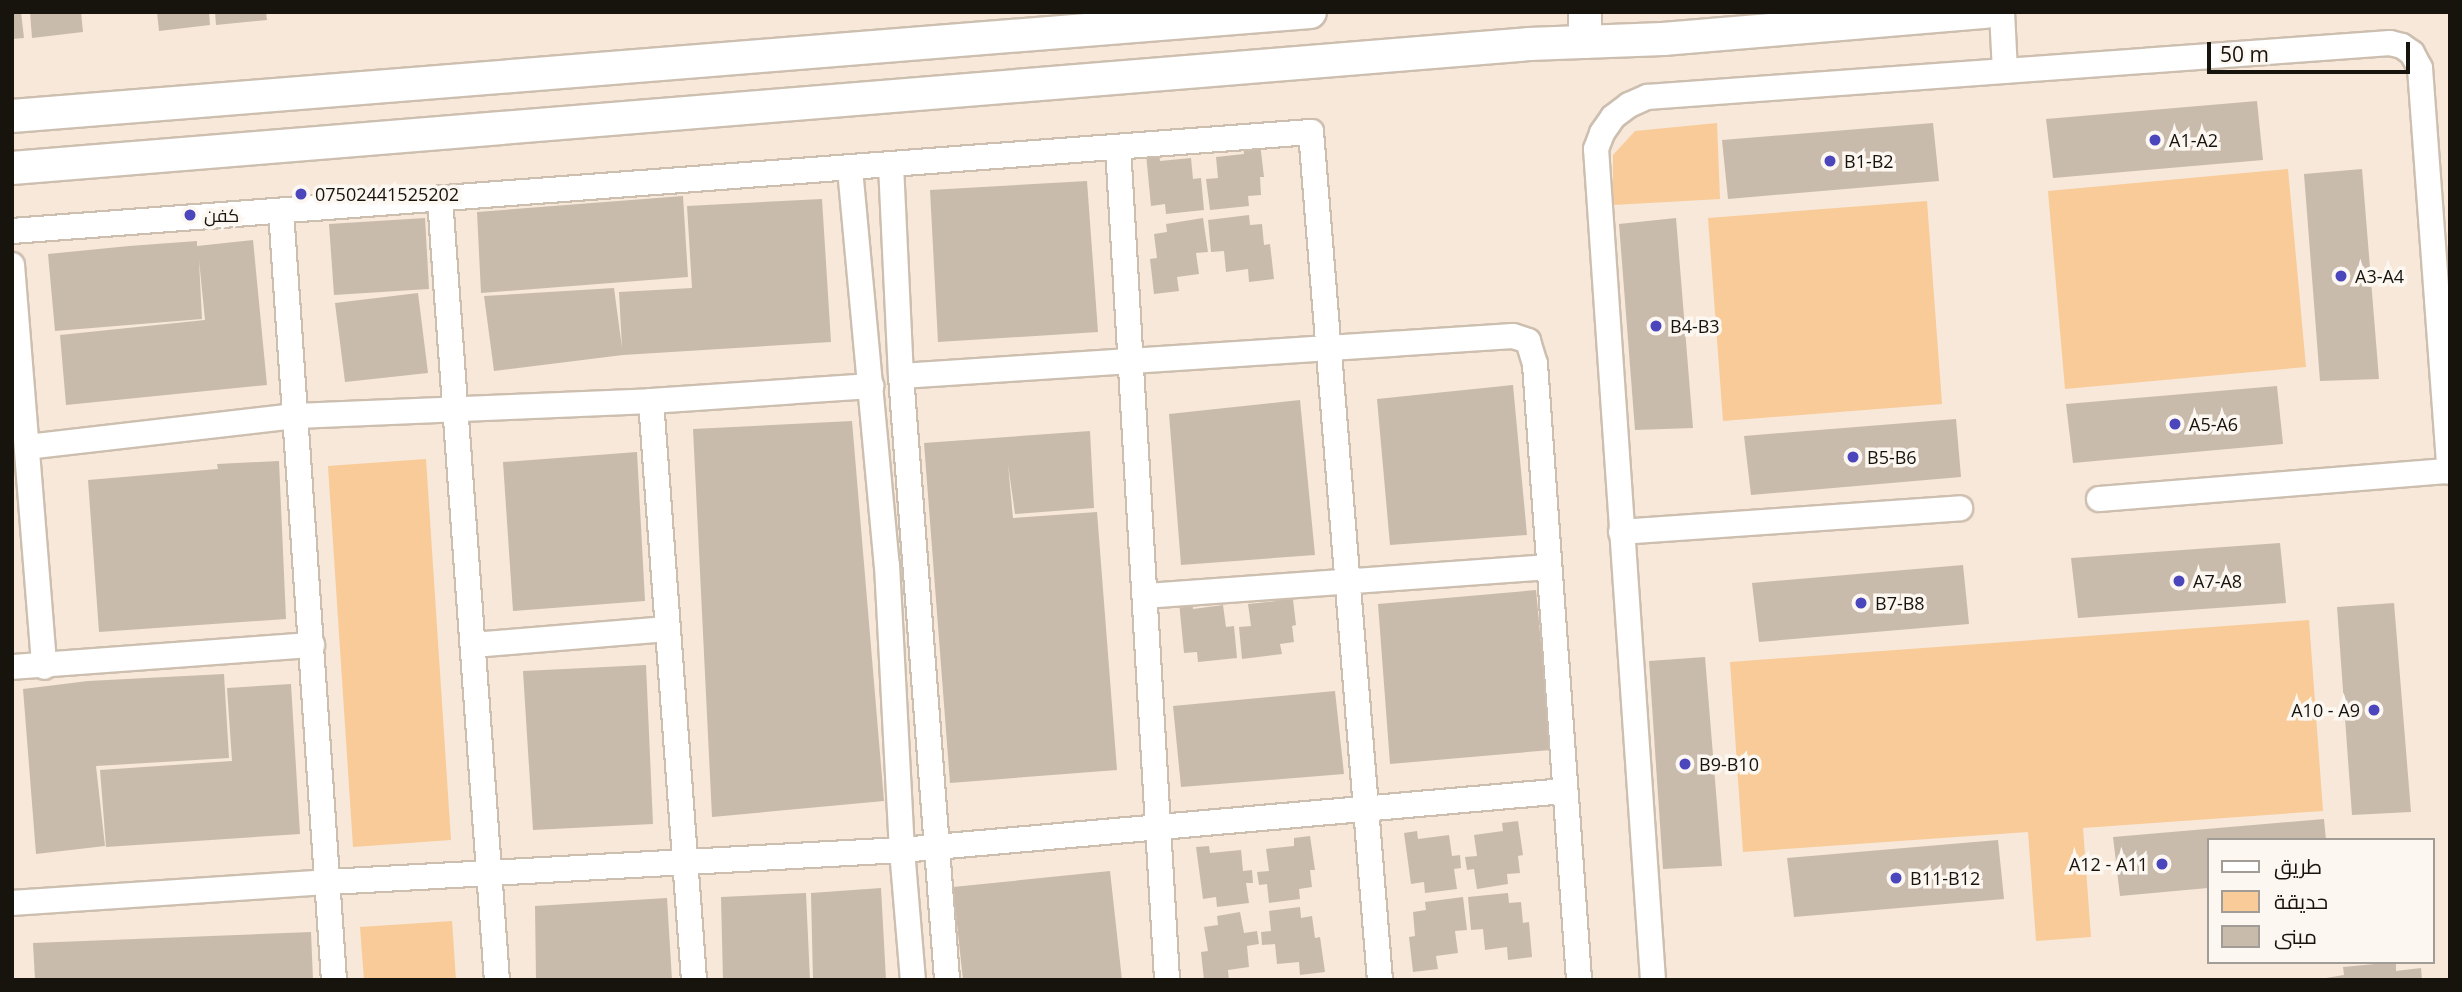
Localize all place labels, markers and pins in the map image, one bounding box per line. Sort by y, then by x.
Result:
place label: A1-A2 [2169,129,2218,151]
marker: A1-A2 [2147,132,2163,148]
place label: B1-B2 [1844,150,1894,172]
marker: B1-B2 [1822,153,1838,169]
place label: 07502441525202 [315,183,459,205]
marker: 07502441525202 [293,186,309,202]
place label: كفن [204,204,239,226]
marker: كفن [182,207,198,223]
place label: A3-A4 [2355,265,2404,287]
marker: A3-A4 [2333,268,2349,284]
place label: B4-B3 [1670,315,1720,337]
marker: B4-B3 [1648,318,1664,334]
place label: A5-A6 [2189,413,2238,435]
marker: A5-A6 [2167,416,2183,432]
place label: B5-B6 [1867,446,1917,468]
marker: B5-B6 [1845,449,1861,465]
place label: A7-A8 [2193,570,2242,592]
marker: A7-A8 [2171,573,2187,589]
place label: B7-B8 [1875,592,1925,614]
marker: B7-B8 [1853,595,1869,611]
place label: A10 - A9 [2291,699,2360,721]
marker: A10 - A9 [2366,702,2382,718]
place label: B9-B10 [1699,753,1759,775]
marker: B9-B10 [1677,756,1693,772]
place label: A12 - A11 [2069,853,2148,875]
marker: A12 - A11 [2154,856,2170,872]
place label: B11-B12 [1910,867,1980,889]
marker: B11-B12 [1888,870,1904,886]

